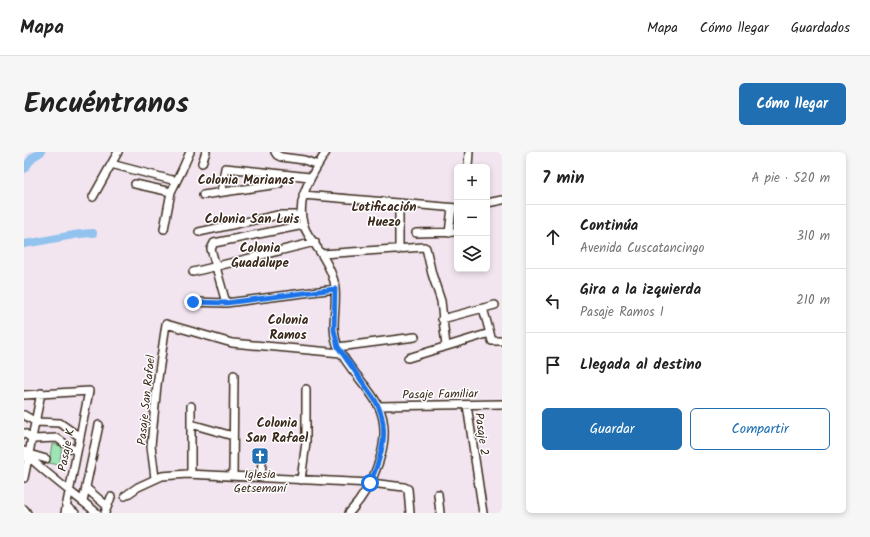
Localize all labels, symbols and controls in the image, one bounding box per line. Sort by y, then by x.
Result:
text: Mapa [20,13,64,43]
text: Mapa [647,17,678,39]
text: Cómo llegar [700,17,769,39]
text: Guardados [791,17,850,39]
text: Encuéntranos [24,82,189,127]
button: Cómo llegar [739,83,846,125]
map controls [454,164,490,272]
button: + [454,164,490,200]
text: 7 min [542,165,584,192]
text: A pie · 520 m [752,168,830,189]
district label: Colonia Marianas [198,170,294,191]
district label: Lotificación Huezo [352,197,416,233]
button: − [454,200,490,236]
district label: Colonia San Luis [205,209,299,230]
text: Continúa [580,214,638,238]
icon: ahead [542,226,564,248]
text: 310 m [796,226,830,247]
button: layers [454,236,490,272]
district label: Colonia Guadalupe [231,238,289,274]
text: Avenida Cuscatancingo [580,238,704,259]
text: Gira a la izquierda [580,278,701,302]
icon: left [542,290,564,312]
text: 210 m [796,290,830,311]
route end [184,293,202,311]
text: Pasaje Ramos 1 [580,302,664,323]
district label: Colonia Ramos [268,310,309,346]
text: Llegada al destino [580,353,702,377]
street label: Pasaje San Rafael [132,354,161,446]
icon: arrive [542,354,564,376]
street label: Pasaje Familiar [402,384,479,405]
button: Guardar [542,408,682,450]
button: Compartir [690,408,830,450]
street label: Pasaje 2 [469,411,494,457]
district label: Colonia San Rafael [246,413,309,449]
street label: Pasaje K [53,426,80,473]
church icon: Iglesia Getsemaní [250,446,270,466]
place label: Iglesia Getsemaní [234,465,288,498]
route start [361,474,379,492]

